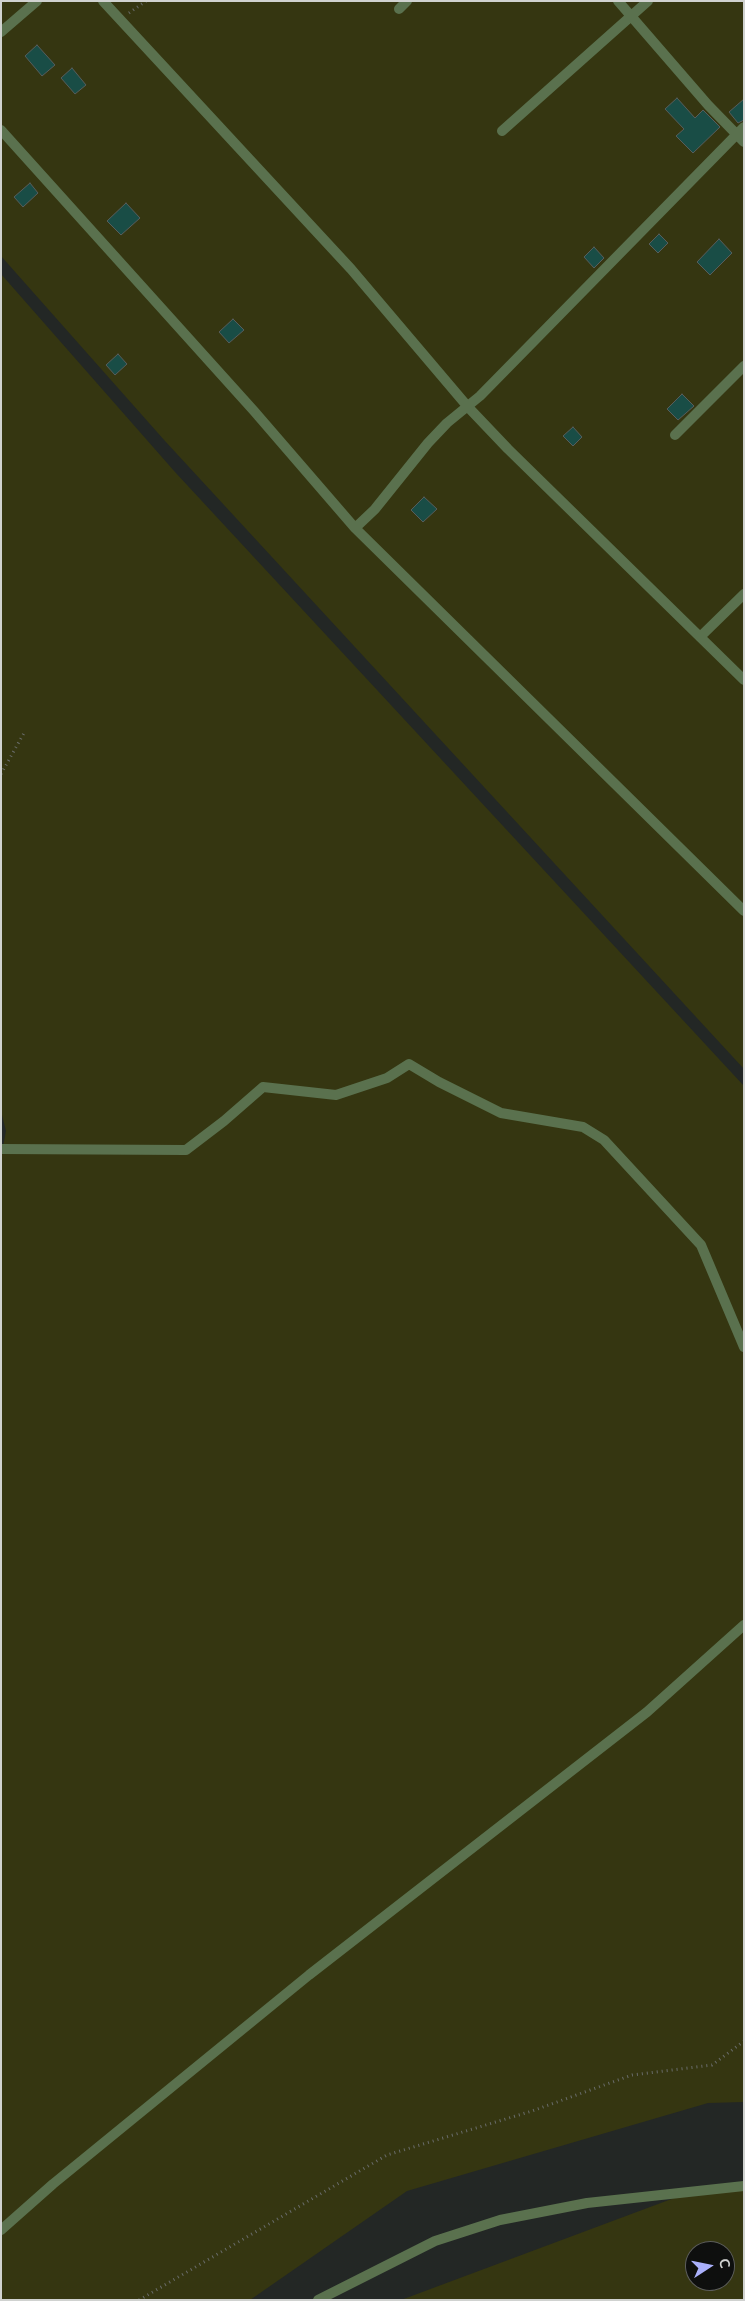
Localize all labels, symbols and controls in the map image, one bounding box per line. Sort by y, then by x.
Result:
north arrow [685,2241,735,2291]
text: С [714,2257,734,2270]

